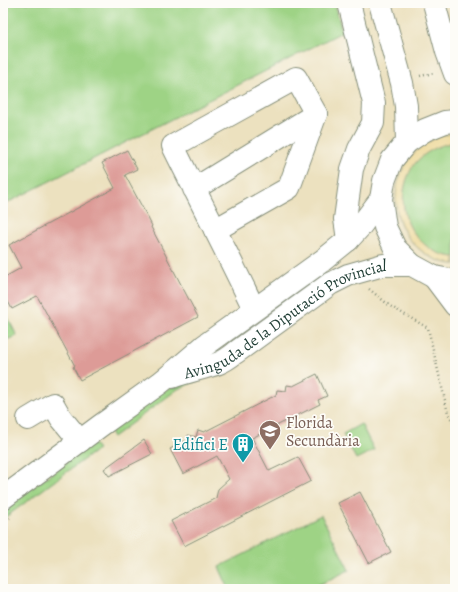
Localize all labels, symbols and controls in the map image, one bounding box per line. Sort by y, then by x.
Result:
street label: Avinguda de la Diputació Provincial [181,255,386,385]
place label: Florida Secundària [286,412,360,452]
school or university icon: Florida Secundària [257,418,283,451]
building icon: Edifici E [230,431,256,464]
place label: Edifici E [173,434,228,456]

